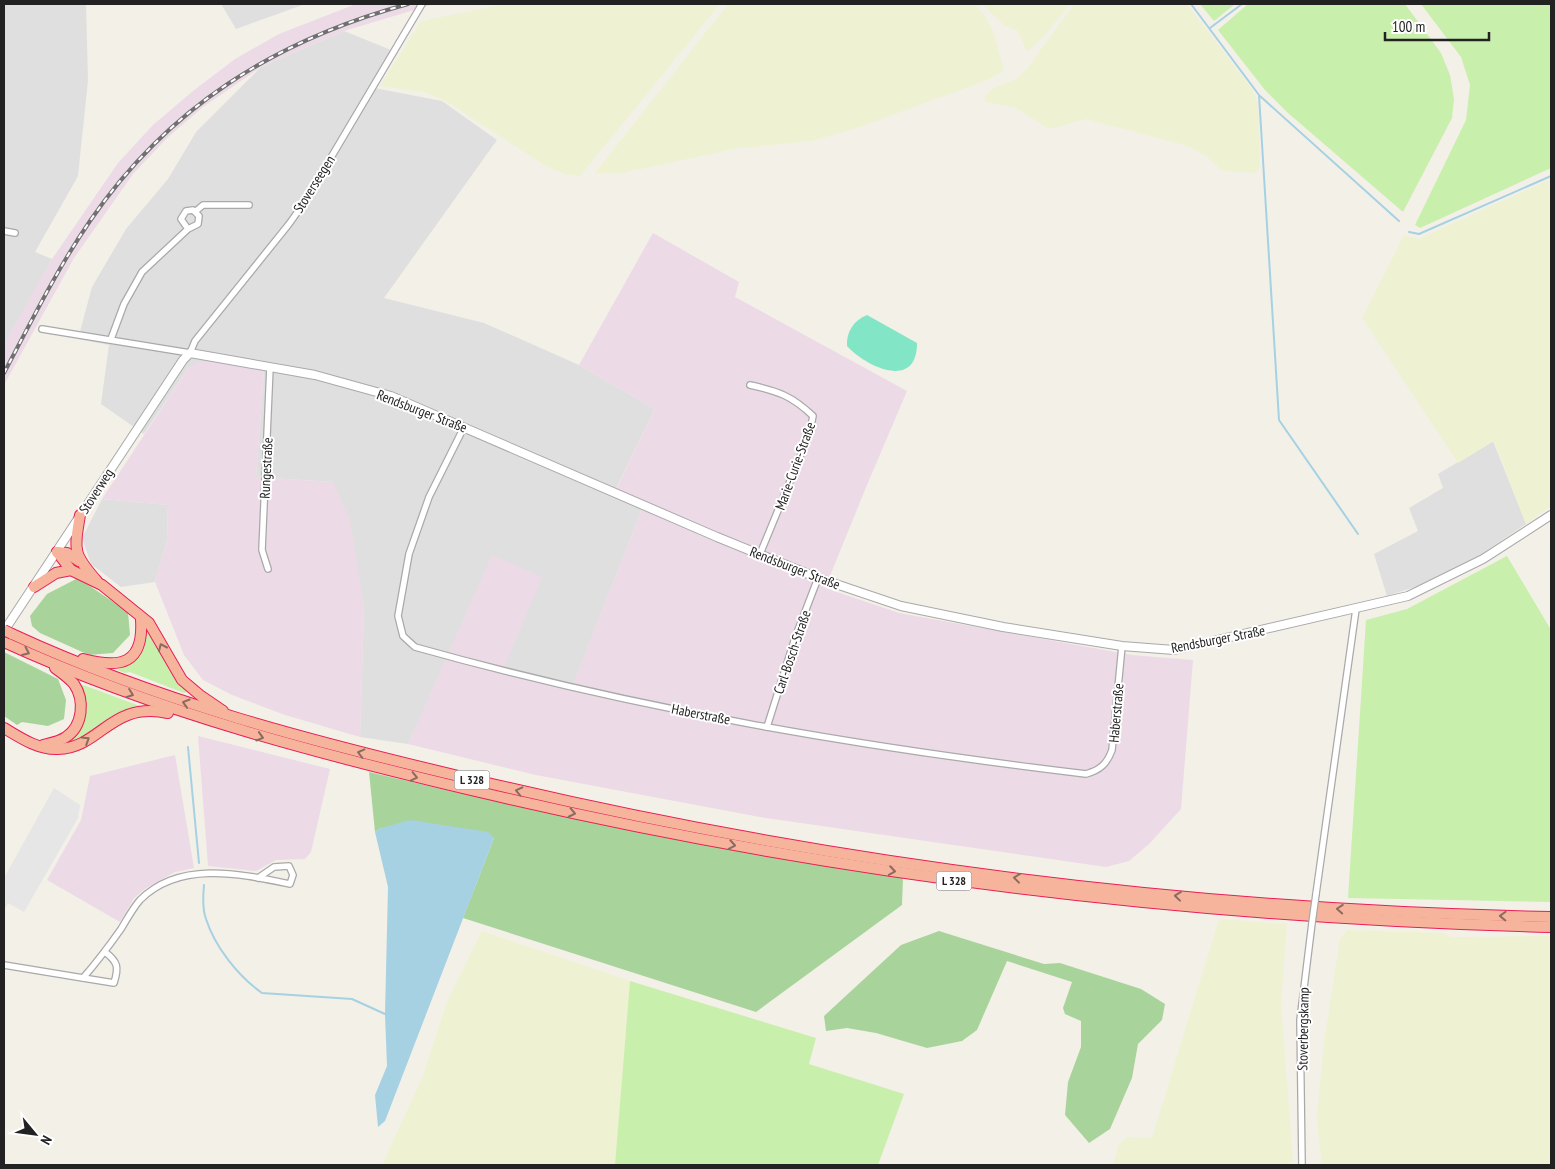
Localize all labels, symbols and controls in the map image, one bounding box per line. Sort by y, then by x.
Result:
scale bar [1385,10,1489,42]
text: 100 m [1392,17,1425,36]
street label: Stoverseegen [289,152,339,216]
street label: Rendsburger Straße [374,385,470,437]
street label: Marie-Curie-Straße [771,419,819,512]
street label: Rungestraße [255,437,277,499]
street label: Stoverweg [75,465,117,517]
street label: Rendsburger Straße [747,542,843,594]
street label: Carl-Bosch-Straße [769,608,815,696]
street label: Rendsburger Straße [1169,621,1267,657]
one-way arrow [158,643,169,652]
one-way arrow [21,646,30,656]
street label: Haberstraße [1104,682,1128,743]
one-way arrow [125,688,134,698]
one-way arrow [182,699,190,709]
street label: Haberstraße [670,699,732,729]
one-way arrow [255,731,263,741]
one-way arrow [81,736,90,746]
one-way arrow [357,748,366,759]
road number: L 328 [454,770,490,790]
one-way arrow [409,771,418,782]
one-way arrow [515,786,524,797]
one-way arrow [568,807,577,818]
one-way arrow [727,840,736,850]
one-way arrow [888,866,896,876]
road number: L 328 [936,871,972,890]
one-way arrow [1012,873,1020,884]
one-way arrow [1174,891,1182,902]
one-way arrow [1336,903,1344,914]
one-way arrow [1498,911,1506,922]
street label: Stoverbergskamp [1293,987,1313,1071]
north arrow [10,1109,60,1159]
text: N [37,1133,56,1148]

